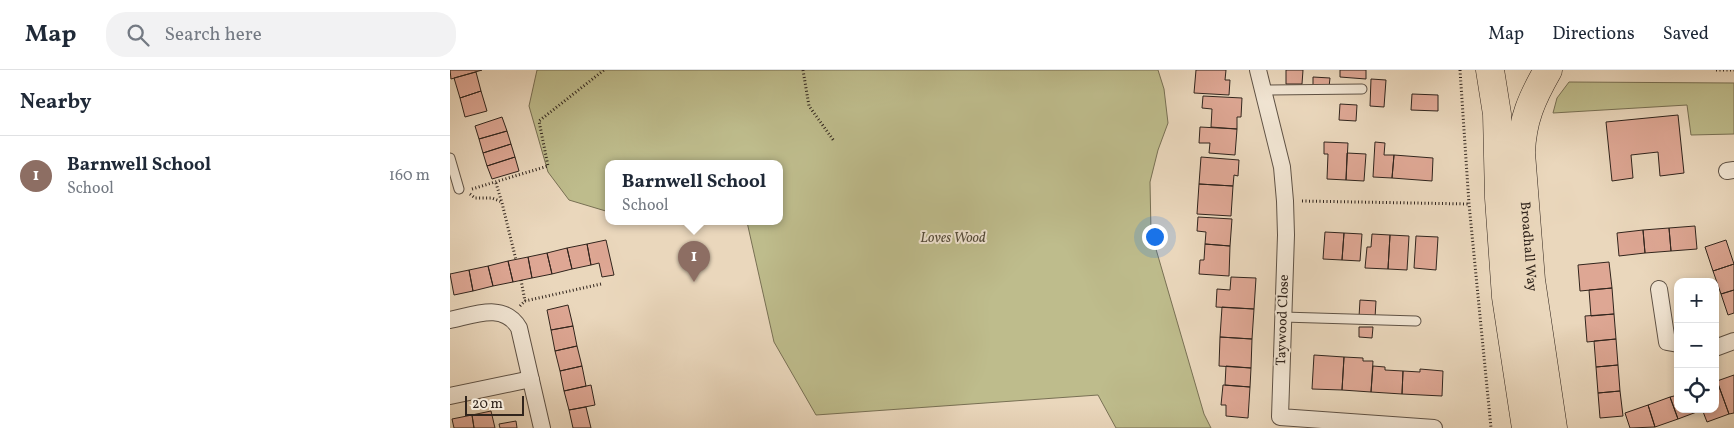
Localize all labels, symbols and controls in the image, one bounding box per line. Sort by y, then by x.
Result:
search box [106,12,456,57]
text: Map [25,18,76,52]
icon: search [124,21,152,49]
text: Search here [164,22,262,48]
text: Map [1488,22,1524,47]
text: Directions [1552,22,1635,47]
text: Saved [1663,22,1709,47]
text: Nearby [20,88,91,117]
text: Barnwell School [67,152,211,178]
popup [605,160,783,225]
text: 1 [33,165,39,187]
text: 160 m [389,165,430,187]
text: Barnwell School [622,169,766,195]
text: School [67,178,114,200]
text: School [622,195,669,217]
street label: Broadhall Way [1515,201,1542,293]
your location [1142,224,1168,250]
park label: Loves Wood [920,229,986,248]
pin: 1 [678,241,710,282]
street label: Taywood Close [1272,274,1294,366]
map controls [1674,278,1719,413]
button: + [1674,278,1719,323]
button: − [1674,323,1719,368]
button: locate [1674,368,1719,413]
scale bar [465,393,524,416]
text: 20 m [472,395,503,414]

